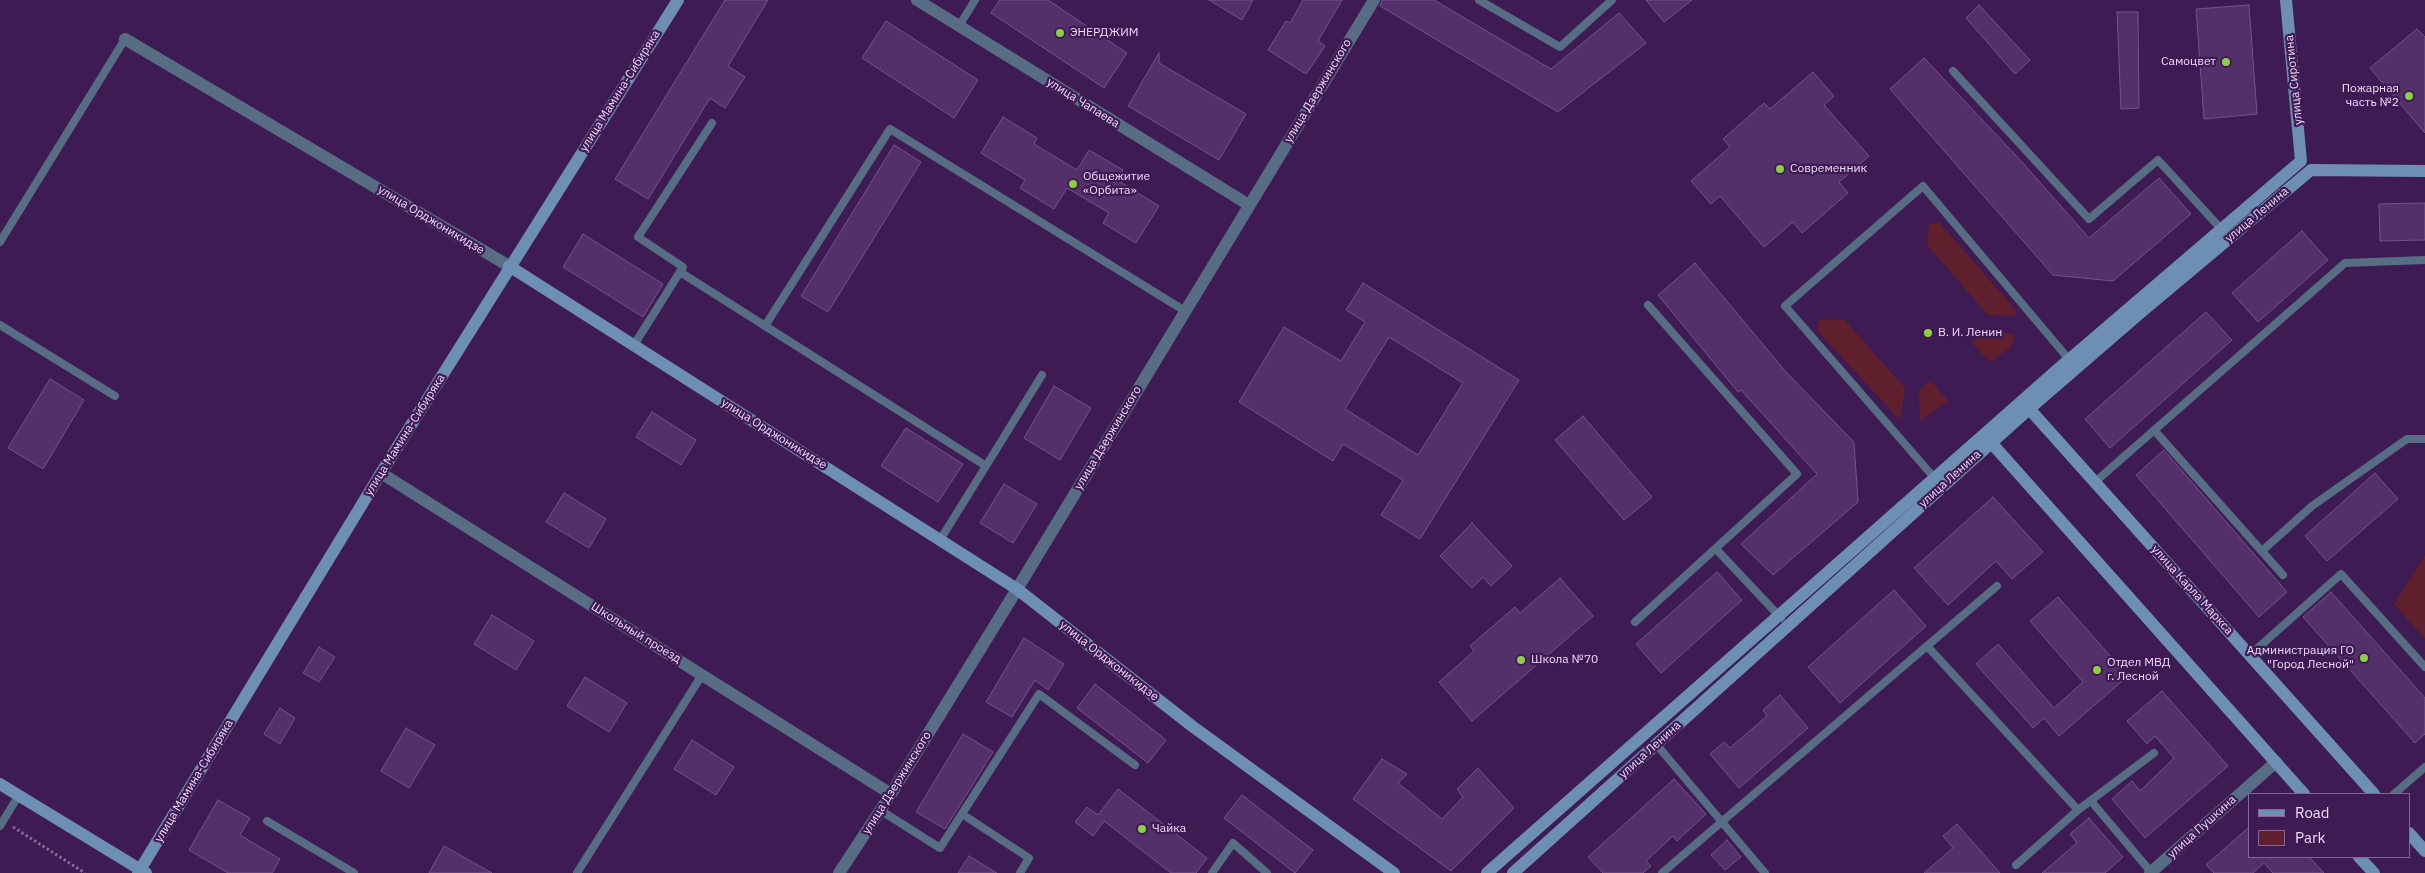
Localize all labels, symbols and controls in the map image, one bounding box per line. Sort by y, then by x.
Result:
place label: ЭНЕРДЖИМ [1070,26,1138,40]
marker: ЭНЕРДЖИМ [1054,27,1066,39]
street label: улица Мамина-Сибиряка [577,28,663,154]
street label: улица Сиротина [2282,34,2306,126]
street label: улица Дзержинского [1281,37,1355,145]
place label: Самоцвет [2161,55,2216,69]
marker: Самоцвет [2220,56,2232,68]
street label: улица Чапаева [1044,75,1122,131]
place label: Пожарная часть №2 [2342,82,2399,110]
marker: Пожарная часть №2 [2403,90,2415,102]
place label: Современник [1790,162,1867,176]
marker: Современник [1774,163,1786,175]
place label: Общежитие «Орбита» [1083,170,1150,198]
marker: Общежитие «Орбита» [1067,178,1079,190]
street label: улица Орджоникидзе [375,182,487,258]
street label: улица Ленина [2222,184,2292,246]
place label: В. И. Ленин [1938,326,2002,340]
marker: В. И. Ленин [1922,327,1934,339]
street label: улица Мамина-Сибиряка [362,372,448,498]
street label: улица Дзержинского [1071,384,1145,492]
street label: улица Орджоникидзе [718,396,830,472]
street label: улица Ленина [1916,447,1984,511]
street label: улица Карла Маркса [2148,542,2236,638]
street label: Школьный проезд [588,599,684,667]
street label: улица Орджоникидзе [1057,618,1161,704]
place label: Администрация ГО "Город Лесной" [2247,644,2354,672]
marker: Администрация ГО "Город Лесной" [2358,652,2370,664]
place label: Школа №70 [1531,653,1598,667]
marker: Школа №70 [1515,654,1527,666]
place label: Отдел МВД г. Лесной [2107,656,2170,684]
marker: Отдел МВД г. Лесной [2091,664,2103,676]
street label: улица Мамина-Сибиряка [152,717,236,845]
street label: улица Ленина [1616,718,1684,782]
street label: улица Дзержинского [860,729,934,837]
street label: улица Пушкина [2165,793,2239,861]
legend [2248,793,2410,858]
text: Road [2295,803,2330,822]
place label: Чайка [1152,822,1186,836]
marker: Чайка [1136,823,1148,835]
text: Park [2295,828,2325,847]

